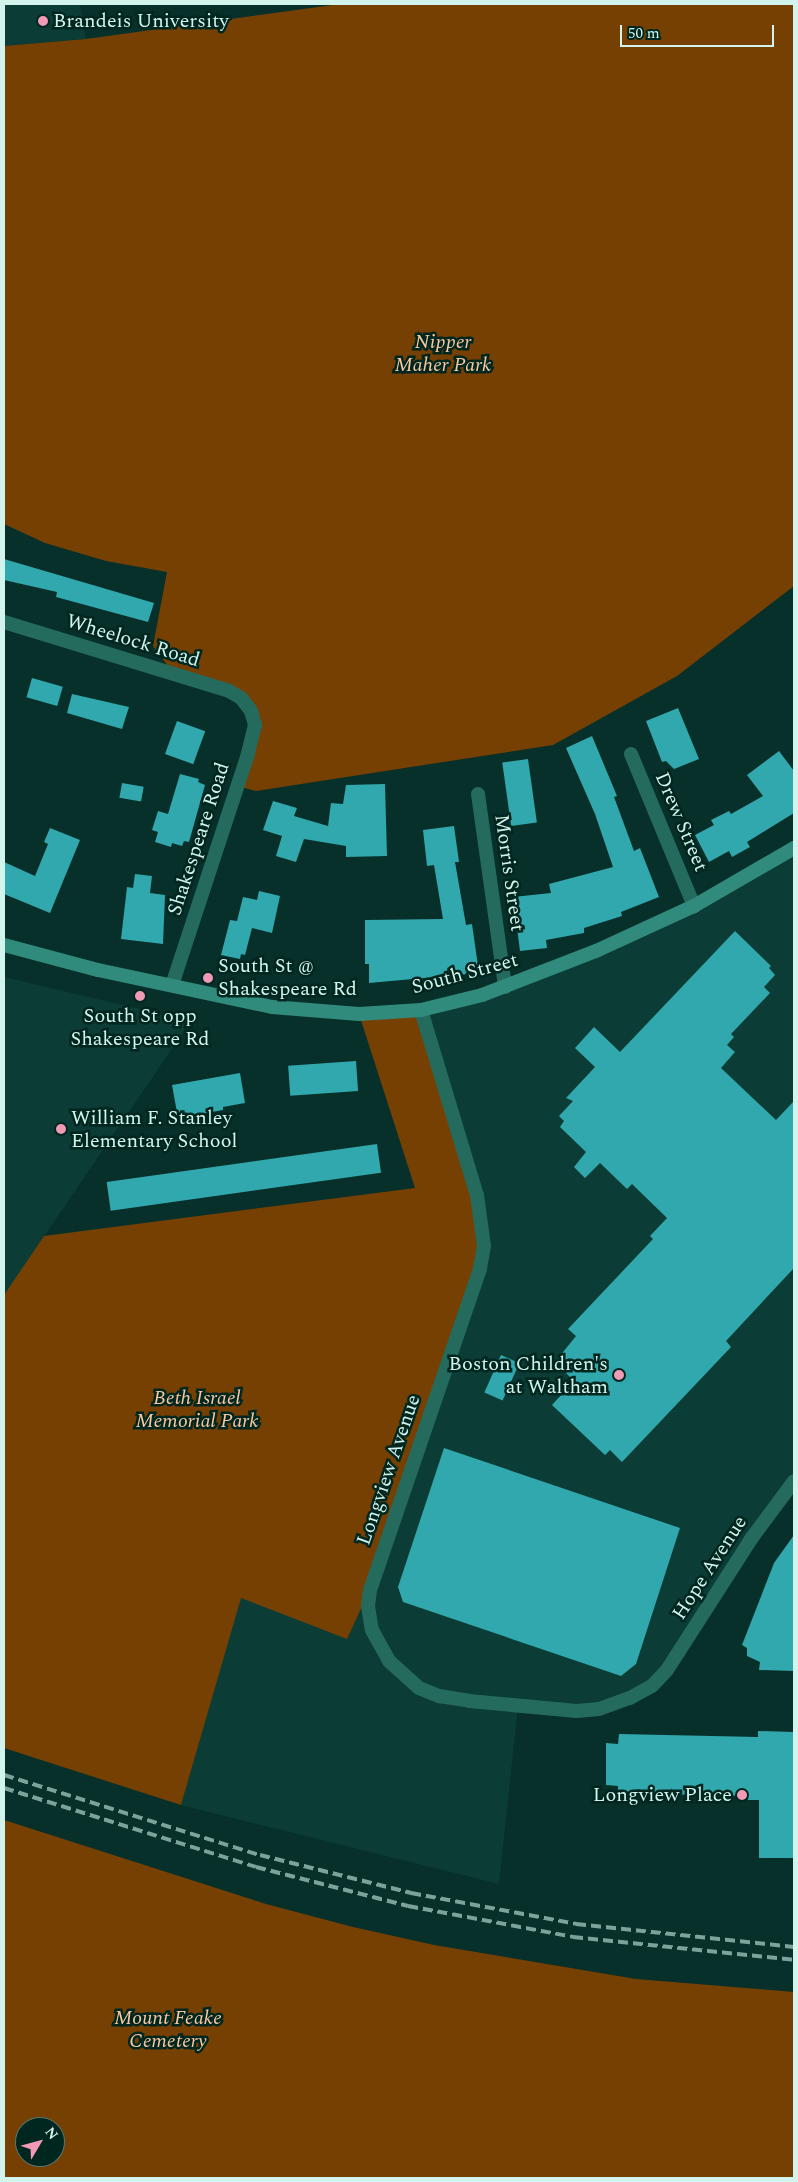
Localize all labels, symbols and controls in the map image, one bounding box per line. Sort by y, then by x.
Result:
place label: Brandeis University [53,9,229,33]
marker: Brandeis University [37,15,49,27]
scale bar [623,15,777,47]
text: 50 m [628,22,660,45]
park label: Nipper Maher Park [395,331,491,378]
street label: Wheelock Road [63,609,203,673]
street label: Shakespeare Road [163,759,235,919]
street label: Drew Street [649,769,713,875]
street label: Morris Street [489,813,529,933]
street label: South Street [409,948,521,1000]
place label: South St @ Shakespeare Rd [218,954,357,1001]
marker: South St @ Shakespeare Rd [202,972,214,984]
marker: South St opp Shakespeare Rd [134,990,146,1002]
place label: South St opp Shakespeare Rd [71,1004,209,1051]
place label: William F. Stanley Elementary School [71,1106,237,1153]
marker: William F. Stanley Elementary School [55,1123,67,1135]
place label: Boston Children's at Waltham [449,1352,608,1399]
marker: Boston Children's at Waltham [612,1368,626,1382]
park label: Beth Israel Memorial Park [135,1387,259,1434]
street label: Longview Avenue [352,1392,426,1548]
street label: Hope Avenue [667,1512,753,1624]
place label: Longview Place [593,1783,732,1807]
marker: Longview Place [736,1789,748,1801]
park label: Mount Feake Cemetery [114,2006,222,2053]
north arrow [15,2117,65,2167]
text: N [40,2122,63,2144]

